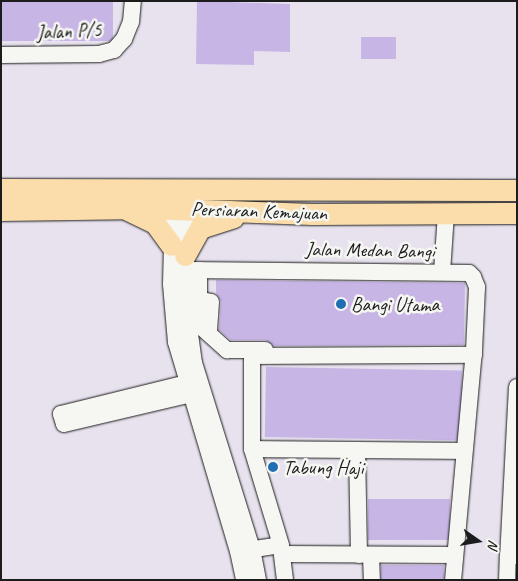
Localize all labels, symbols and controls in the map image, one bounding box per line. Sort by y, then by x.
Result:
street label: Jalan P/5 [36,17,102,45]
street label: Persiaran Kemajuan [191,197,327,225]
street label: Jalan Medan Bangi [305,237,435,263]
place label: Bangi Utama [351,292,441,316]
marker: Bangi Utama [335,298,347,310]
place label: Tabung Haji [283,455,364,479]
marker: Tabung Haji [267,461,279,473]
north arrow [453,516,503,566]
text: N [484,538,502,551]

